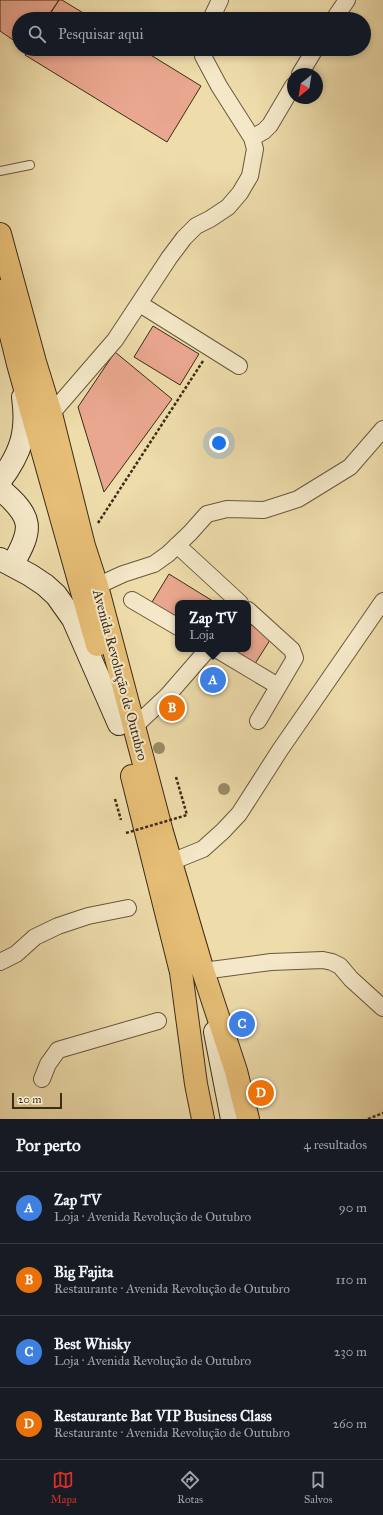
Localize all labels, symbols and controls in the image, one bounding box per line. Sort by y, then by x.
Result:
search box [12,12,371,56]
icon: search [26,23,48,45]
text: Pesquisar aqui [58,25,144,43]
north arrow [287,68,323,104]
your location [209,433,229,453]
street label: Avenida Revolução de Outubro [89,587,151,762]
popup [175,600,251,652]
text: Zap TV [189,609,237,627]
text: Loja [189,627,214,643]
pin: A [200,665,226,695]
pin: B [159,693,185,723]
pin: C [229,1009,255,1039]
pin: D [248,1078,274,1108]
scale bar [12,1091,62,1110]
text: 20 m [18,1093,41,1106]
text: Por perto [16,1135,81,1156]
text: 4 resultados [304,1137,367,1153]
text: Zap TV [54,1191,101,1209]
text: A [25,1200,33,1216]
text: 90 m [339,1200,367,1216]
text: Loja · Avenida Revolução de Outubro [54,1209,251,1225]
text: Big Fajita [54,1263,113,1281]
text: B [25,1272,33,1288]
text: 110 m [335,1272,367,1288]
text: Restaurante · Avenida Revolução de Outubro [54,1281,290,1297]
text: Best Whisky [54,1335,130,1353]
text: C [25,1344,33,1360]
text: 230 m [334,1344,367,1360]
text: Loja · Avenida Revolução de Outubro [54,1353,251,1369]
text: Restaurante Bat VIP Business Class [54,1407,272,1425]
text: D [24,1416,34,1432]
text: 260 m [333,1416,367,1432]
text: Restaurante · Avenida Revolução de Outubro [54,1425,290,1441]
tab: Mapa [50,1469,77,1506]
tab: Rotas [177,1469,203,1506]
tab: Salvos [304,1469,333,1506]

